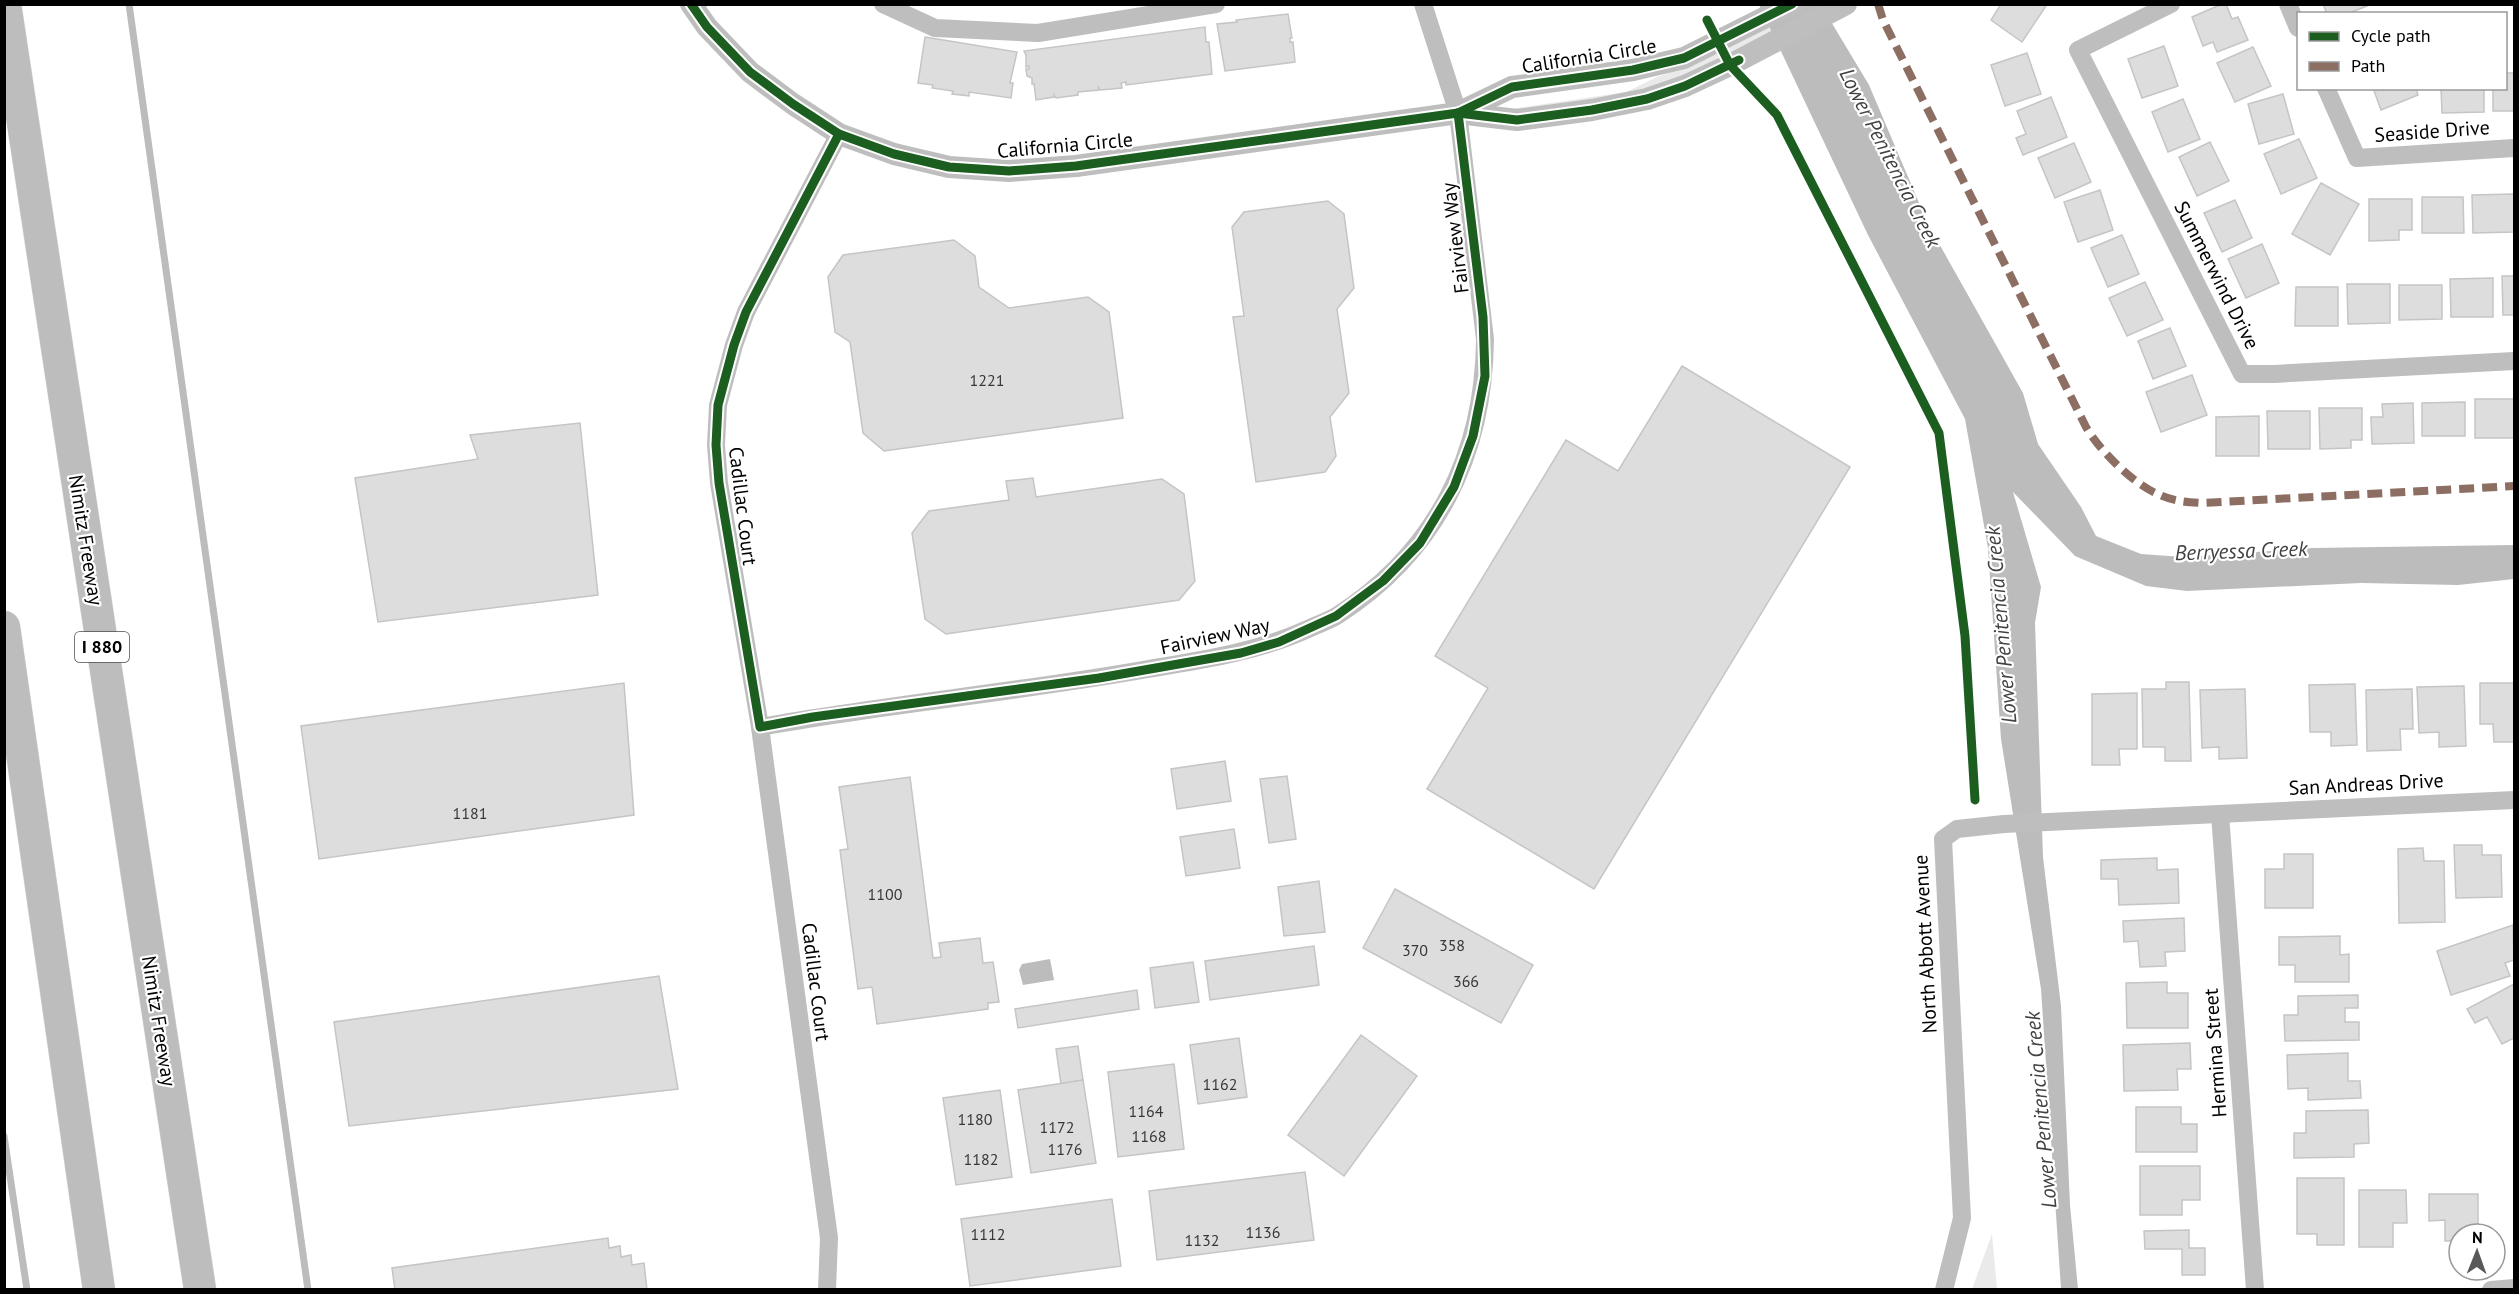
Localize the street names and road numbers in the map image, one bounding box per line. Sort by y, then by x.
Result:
street label: California Circle [1520,33,1658,79]
street label: Seaside Drive [2373,114,2491,148]
street label: California Circle [996,126,1134,164]
street label: Fairview Way [1435,180,1475,295]
street label: Summerwind Drive [2168,197,2266,353]
street label: Cadillac Court [723,445,763,567]
street label: Nimitz Freeway [63,473,109,608]
street label: Fairview Way [1158,612,1273,660]
road number: I 880 [75,632,129,662]
street label: San Andreas Drive [2288,767,2444,801]
street label: North Abbott Avenue [1907,854,1943,1034]
street label: Cadillac Court [796,921,836,1043]
street label: Nimitz Freeway [136,954,182,1089]
street label: Hermina Street [2198,987,2232,1118]

